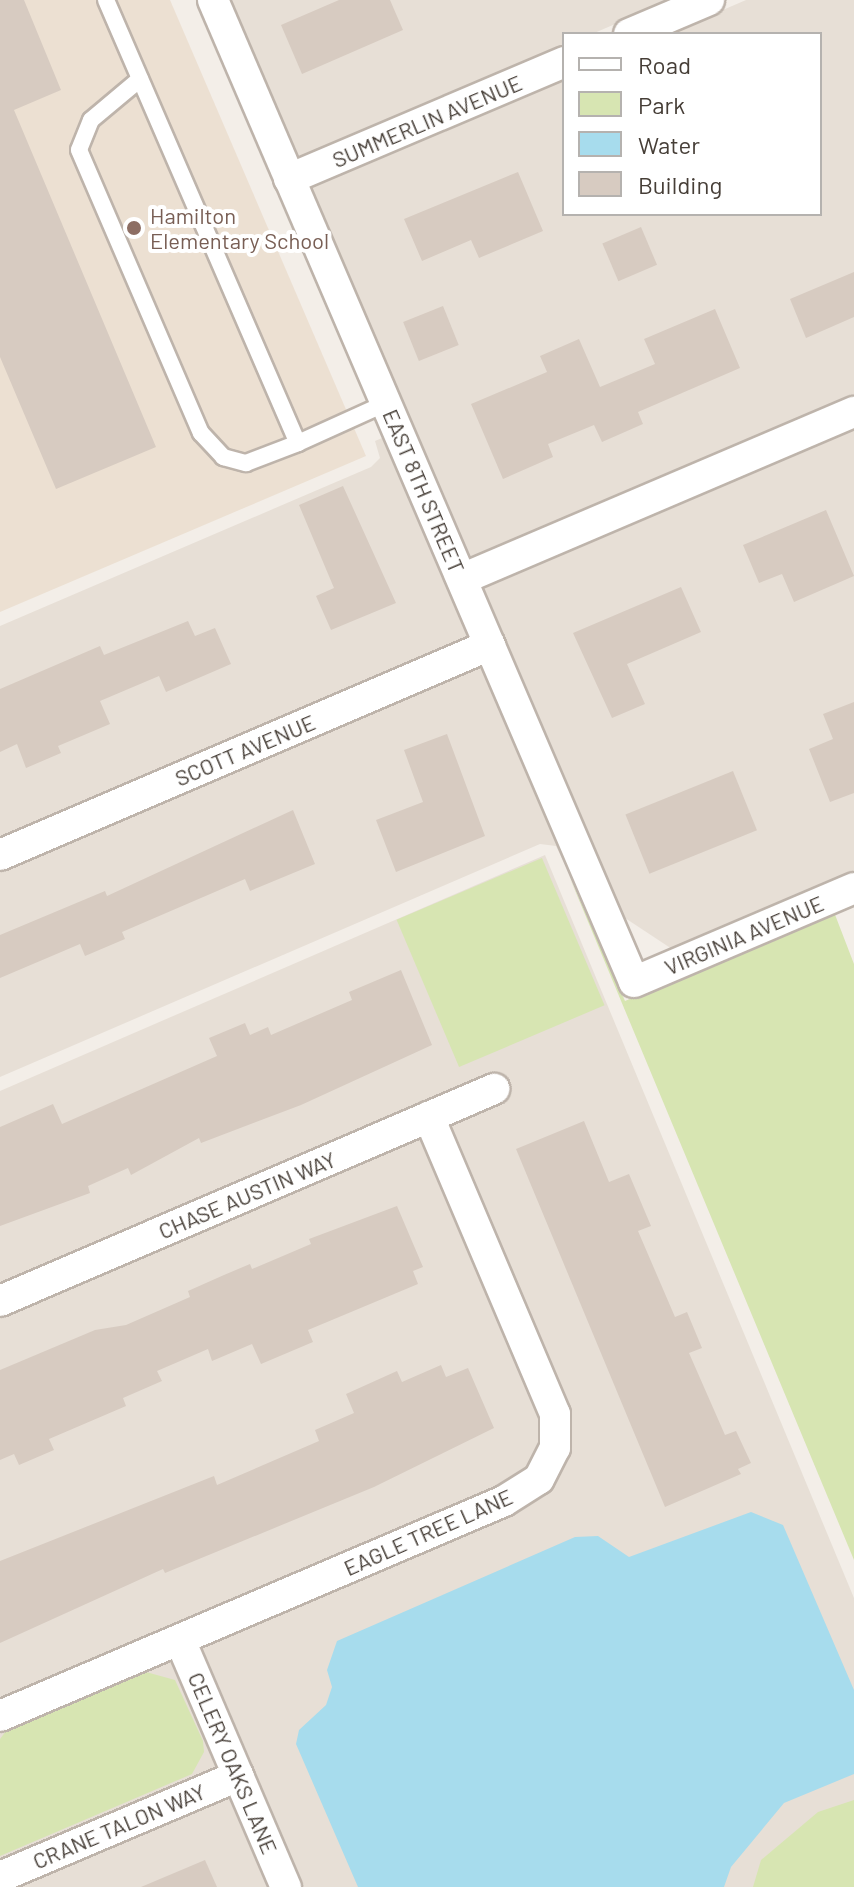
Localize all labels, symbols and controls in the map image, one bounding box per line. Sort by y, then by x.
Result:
legend [562,32,822,216]
text: Road [638,50,691,79]
street label: SUMMERLIN AVENUE [328,69,526,173]
text: Park [638,90,685,119]
text: Water [638,130,700,159]
text: Building [638,170,722,199]
place label: Hamilton Elementary School [150,202,329,254]
marker: Hamilton Elementary School [125,219,143,237]
street label: EAST 8TH STREET [378,405,470,577]
street label: SCOTT AVENUE [171,709,319,791]
street label: VIRGINIA AVENUE [660,890,828,980]
street label: CHASE AUSTIN WAY [154,1146,340,1244]
street label: EAGLE TREE LANE [340,1483,516,1581]
street label: CELERY OAKS LANE [183,1668,283,1858]
street label: CRANE TALON WAY [29,1778,209,1874]

